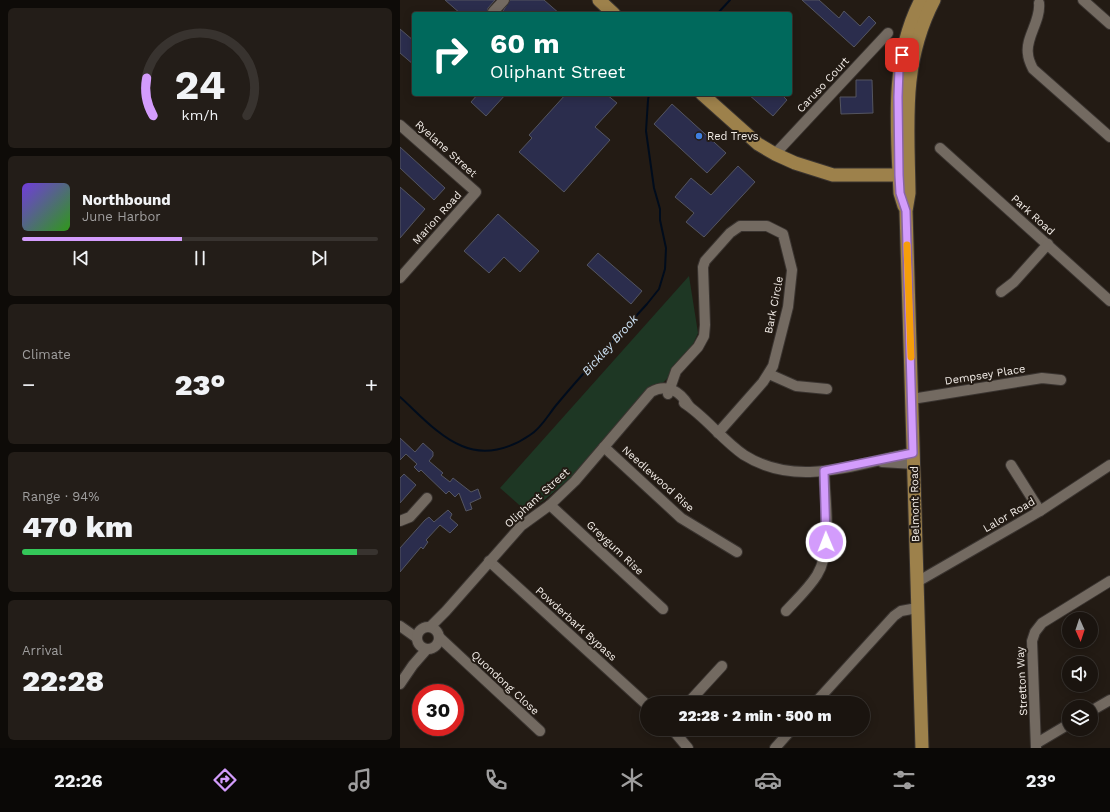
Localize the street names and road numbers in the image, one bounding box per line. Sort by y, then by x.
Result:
street label: Caruso Court [794,54,852,115]
street label: Ryelane Street [412,118,480,180]
street label: Marion Road [410,189,464,247]
street label: Park Road [1009,192,1057,238]
street label: Bark Circle [762,275,786,335]
street label: Dempsey Place [944,362,1026,388]
street label: Needlewood Rise [619,443,697,515]
street label: Oliphant Street [502,465,572,530]
street label: Belmont Road [908,466,922,542]
street label: Lalor Road [981,495,1037,535]
street label: Greygum Rise [584,518,646,578]
street label: Powderbark Bypass [533,584,619,664]
street label: Stretton Way [1014,646,1030,716]
street label: Quondong Close [468,648,542,718]

